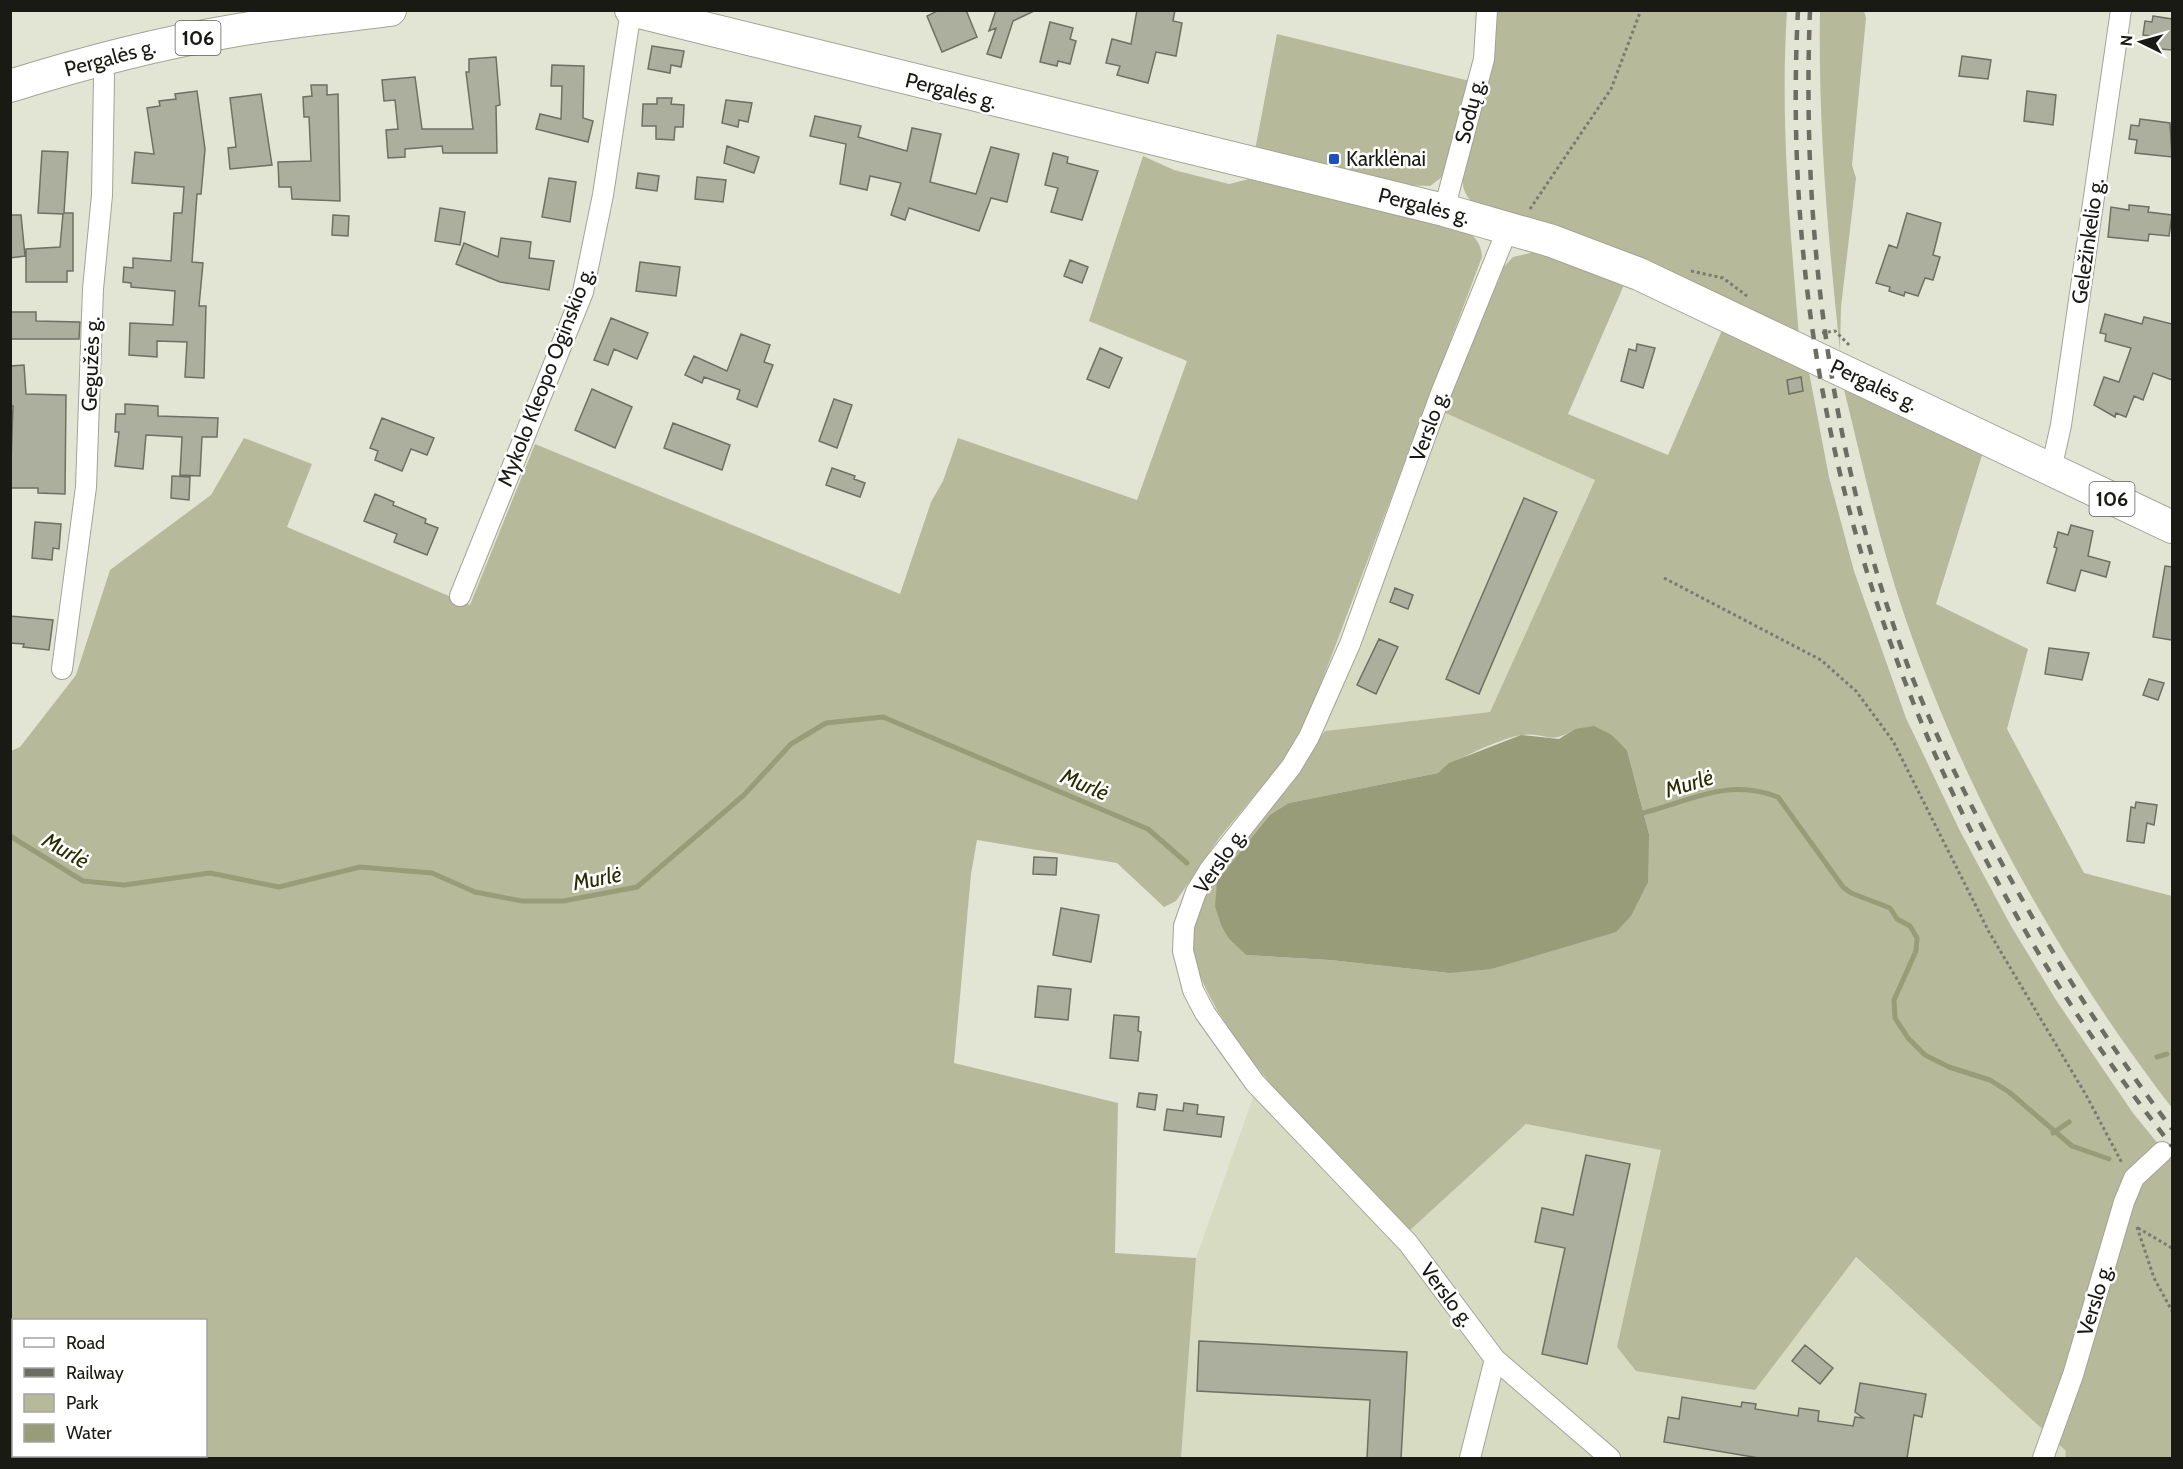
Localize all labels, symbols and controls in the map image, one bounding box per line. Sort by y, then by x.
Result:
north arrow [2111,12,2171,72]
road number: 106 [176,21,220,55]
street label: Pergalės g. [61,33,158,82]
text: N [2117,34,2137,47]
street label: Pergalės g. [903,67,1000,114]
street label: Sodų g. [1449,76,1490,146]
place label: Karklėnai [1346,146,1426,171]
marker: Karklėnai [1327,152,1341,166]
street label: Geležinkelio g. [2066,176,2109,305]
street label: Pergalės g. [1376,182,1473,229]
street label: Mykolo Kleopo Oginskio g. [492,264,599,490]
street label: Gegužės g. [76,316,105,412]
street label: Pergalės g. [1827,353,1922,416]
street label: Verslo g. [1404,387,1453,465]
road number: 106 [2090,482,2134,516]
water label: Murlė [1056,762,1113,806]
water label: Murlė [1661,763,1717,804]
street label: Verslo g. [1188,823,1251,898]
water label: Murlė [37,826,94,874]
water label: Murlė [569,861,624,897]
street label: Verslo g. [1415,1258,1480,1332]
street label: Verslo g. [2072,1261,2117,1339]
legend [12,1319,207,1457]
text: Road [66,1332,105,1354]
text: Railway [66,1362,124,1384]
text: Park [66,1392,99,1414]
text: Water [66,1422,112,1444]

